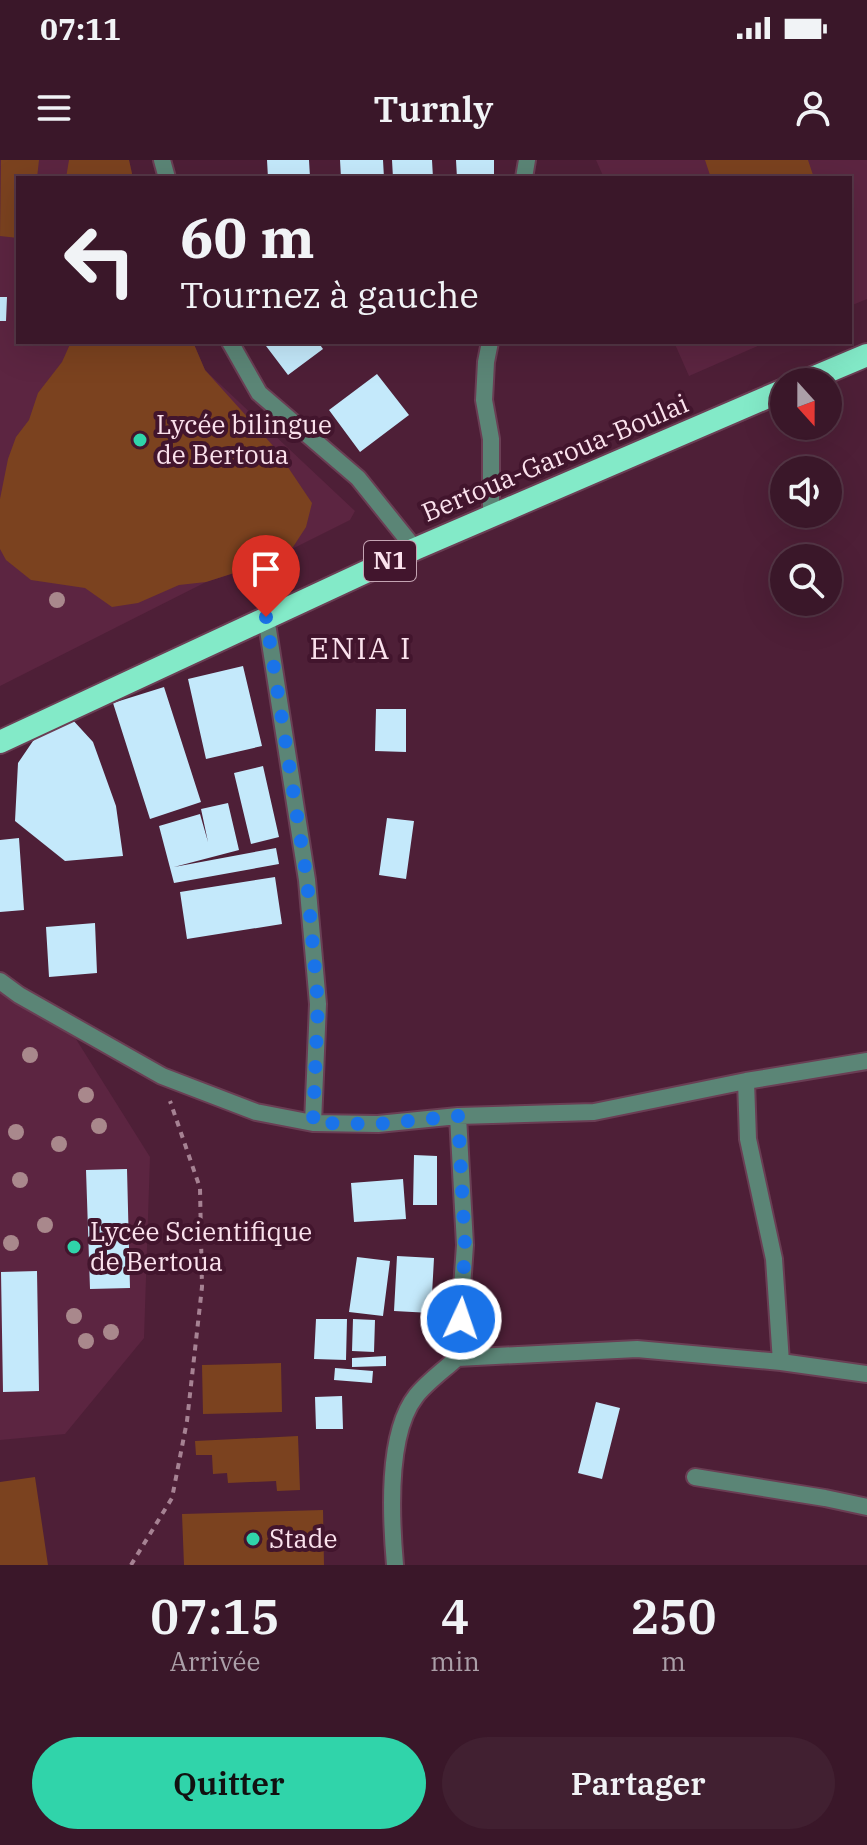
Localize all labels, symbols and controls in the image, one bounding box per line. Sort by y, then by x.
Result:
text: 07:11 [40,9,121,48]
text: Turnly [374,85,493,132]
icon: menu [32,86,76,130]
icon: person [791,86,835,130]
text: 60 m [180,201,315,273]
icon: left [48,208,152,312]
text: Tournez à gauche [180,271,479,318]
north arrow [770,368,842,440]
map controls [770,368,842,616]
street label: Bertoua-Garoua-Boulai [416,386,693,529]
place label: Lycée bilingue de Bertoua [156,407,332,471]
marker: Lycée bilingue de Bertoua [131,431,149,449]
button: sound [770,456,842,528]
pin [232,535,300,617]
road number: N1 [364,541,416,581]
button: search [770,544,842,616]
icon: arrive [244,547,288,591]
district label: ENIA I [310,628,412,667]
place label: Lycée Scientifique de Bertoua [90,1214,312,1278]
marker: Lycée Scientifique de Bertoua [65,1238,83,1256]
position arrow [419,1277,503,1361]
place label: Stade [269,1521,337,1555]
marker: Stade [244,1530,262,1548]
text: 07:15 [150,1585,280,1647]
text: 4 [441,1585,469,1647]
text: 250 [630,1585,717,1647]
text: Arrivée [170,1644,260,1678]
text: min [430,1644,480,1678]
text: m [661,1644,686,1678]
button: Quitter [32,1737,426,1829]
button: Partager [442,1737,835,1829]

